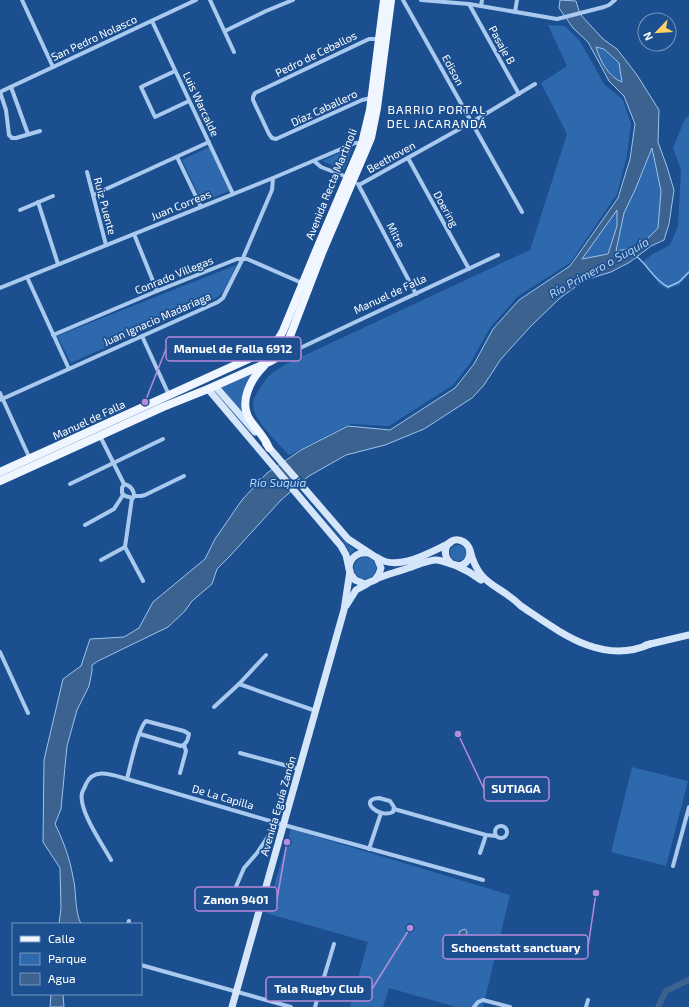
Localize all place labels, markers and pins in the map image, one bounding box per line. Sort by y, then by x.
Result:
callout: Manuel de Falla 6912 [166,337,301,361]
callout: SUTIAGA [484,777,549,801]
callout: Zanon 9401 [195,887,277,911]
callout: Schoenstatt sanctuary [443,935,588,959]
callout: Tala Rugby Club [266,977,372,1001]

